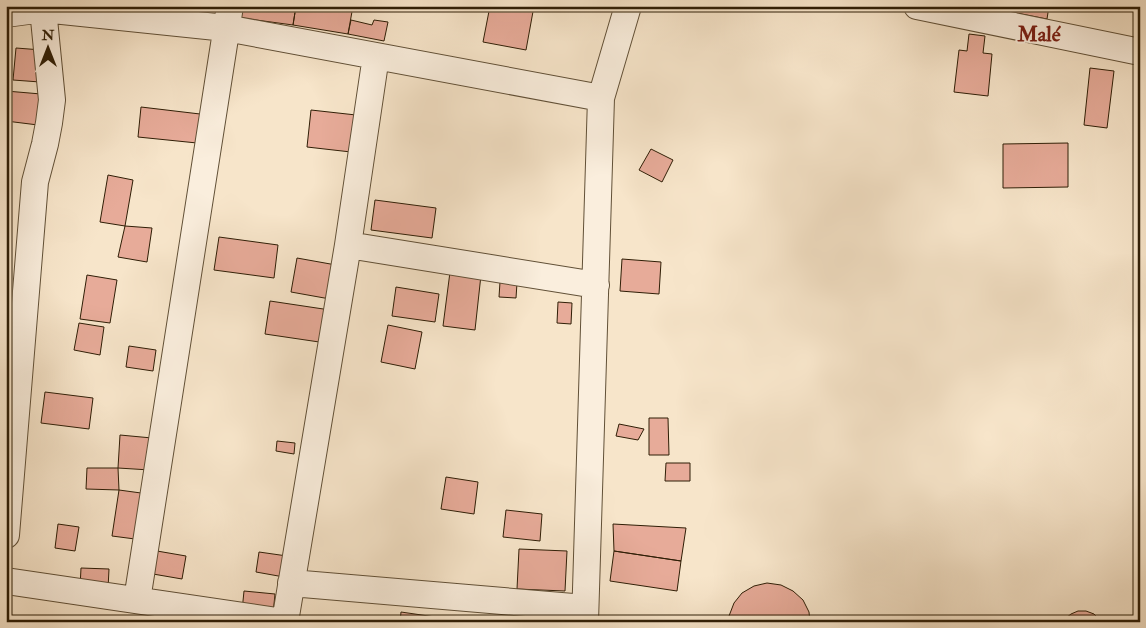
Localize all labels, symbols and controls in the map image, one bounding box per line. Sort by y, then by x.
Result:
district label: Malé [1017,21,1062,48]
north arrow [22,22,72,72]
text: N [41,27,55,44]

